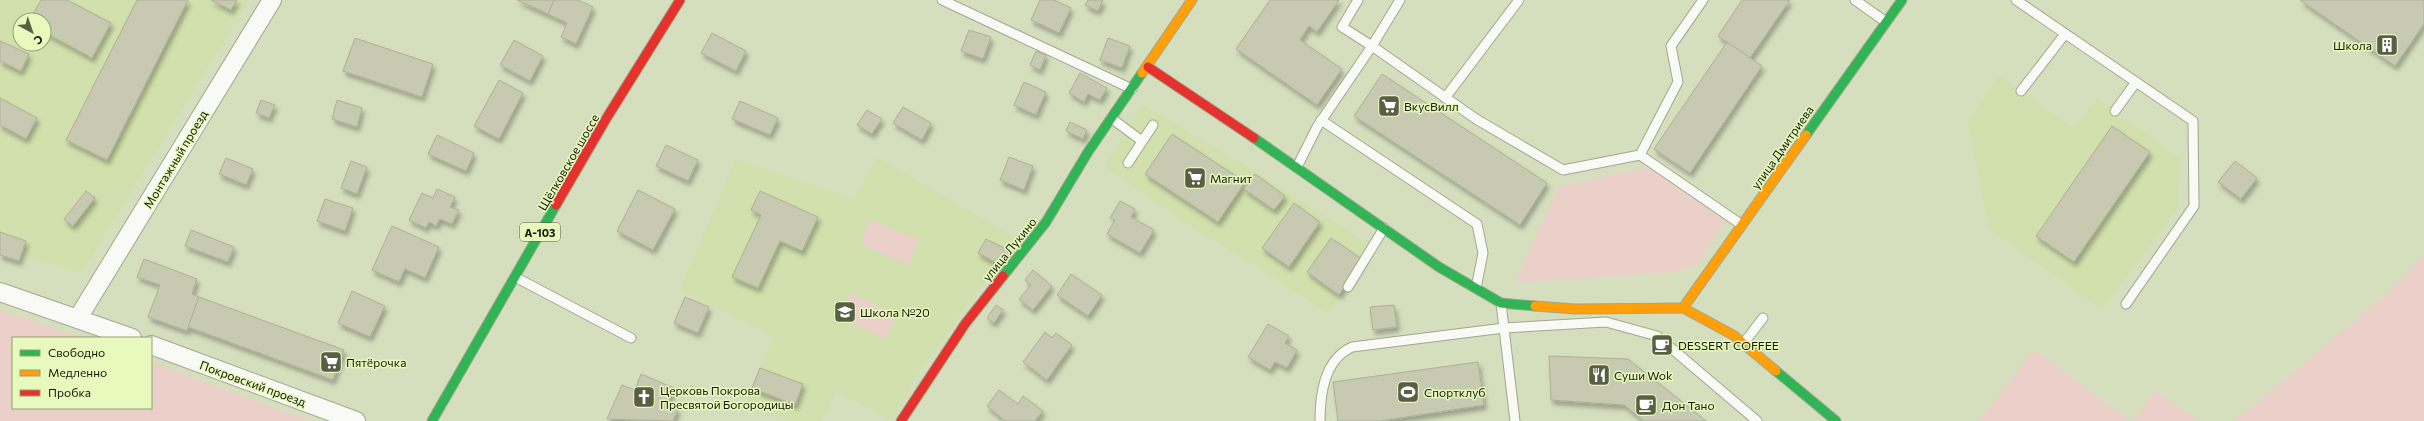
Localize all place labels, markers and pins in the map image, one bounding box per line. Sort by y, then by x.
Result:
building icon: Школа [2374,32,2400,58]
place label: Школа [2333,38,2372,52]
supermarket icon: ВкусВилл [1376,93,1402,119]
place label: ВкусВилл [1404,99,1459,113]
supermarket icon: Магнит [1182,165,1208,191]
place label: Магнит [1210,171,1253,185]
school or university icon: Школа №20 [832,299,858,325]
place label: Школа №20 [860,305,930,319]
cafe icon: DESSERT COFFEE [1649,332,1675,358]
place label: DESSERT COFFEE [1678,338,1779,352]
supermarket icon: Пятёрочка [318,349,344,375]
place label: Пятёрочка [346,355,406,369]
restaurant icon: Суши Wok [1586,362,1612,388]
place label: Суши Wok [1614,368,1673,382]
sports icon: Спортклуб [1395,379,1421,405]
place label: Церковь Покрова Пресвятой Богородицы [660,383,794,411]
church icon: Церковь Покрова Пресвятой Богородицы [631,384,657,410]
place label: Спортклуб [1424,385,1486,399]
cafe icon: Дон Тано [1633,392,1659,418]
place label: Дон Тано [1662,398,1715,412]

